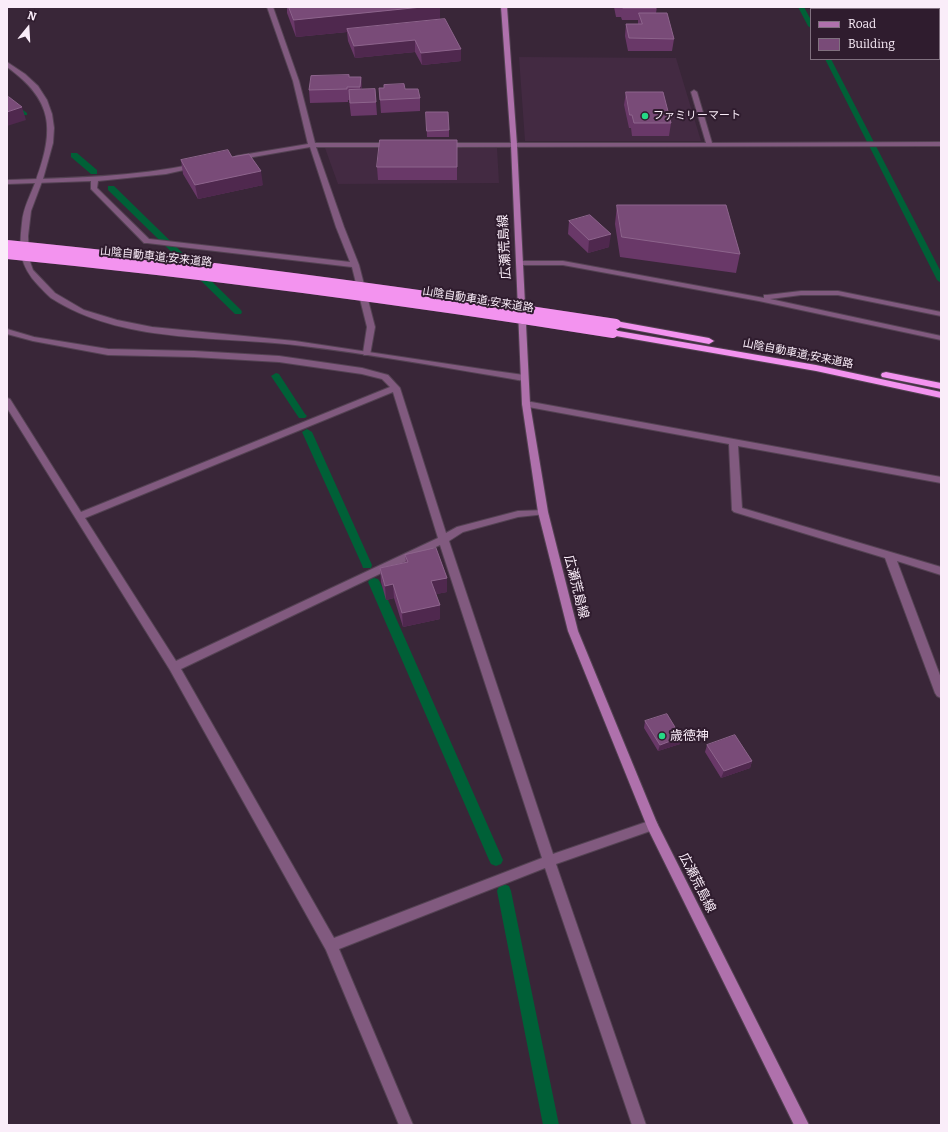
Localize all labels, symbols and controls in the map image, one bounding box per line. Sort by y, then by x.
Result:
north arrow [8,8,48,48]
legend [810,8,940,60]
text: N [26,9,38,24]
text: Road [848,17,876,31]
text: Building [848,37,895,51]
place label: ファミリーマート [653,109,741,123]
marker: ファミリーマート [640,111,650,121]
street label: 広瀬荒島線 [496,214,514,280]
street label: 山陰自動車道;安来道路 [99,245,213,269]
street label: 山陰自動車道;安来道路 [421,285,535,315]
street label: 山陰自動車道;安来道路 [742,337,854,371]
street label: 広瀬荒島線 [561,554,591,620]
place label: 歳徳神 [670,728,709,744]
marker: 歳徳神 [657,731,667,741]
street label: 広瀬荒島線 [675,851,719,915]

